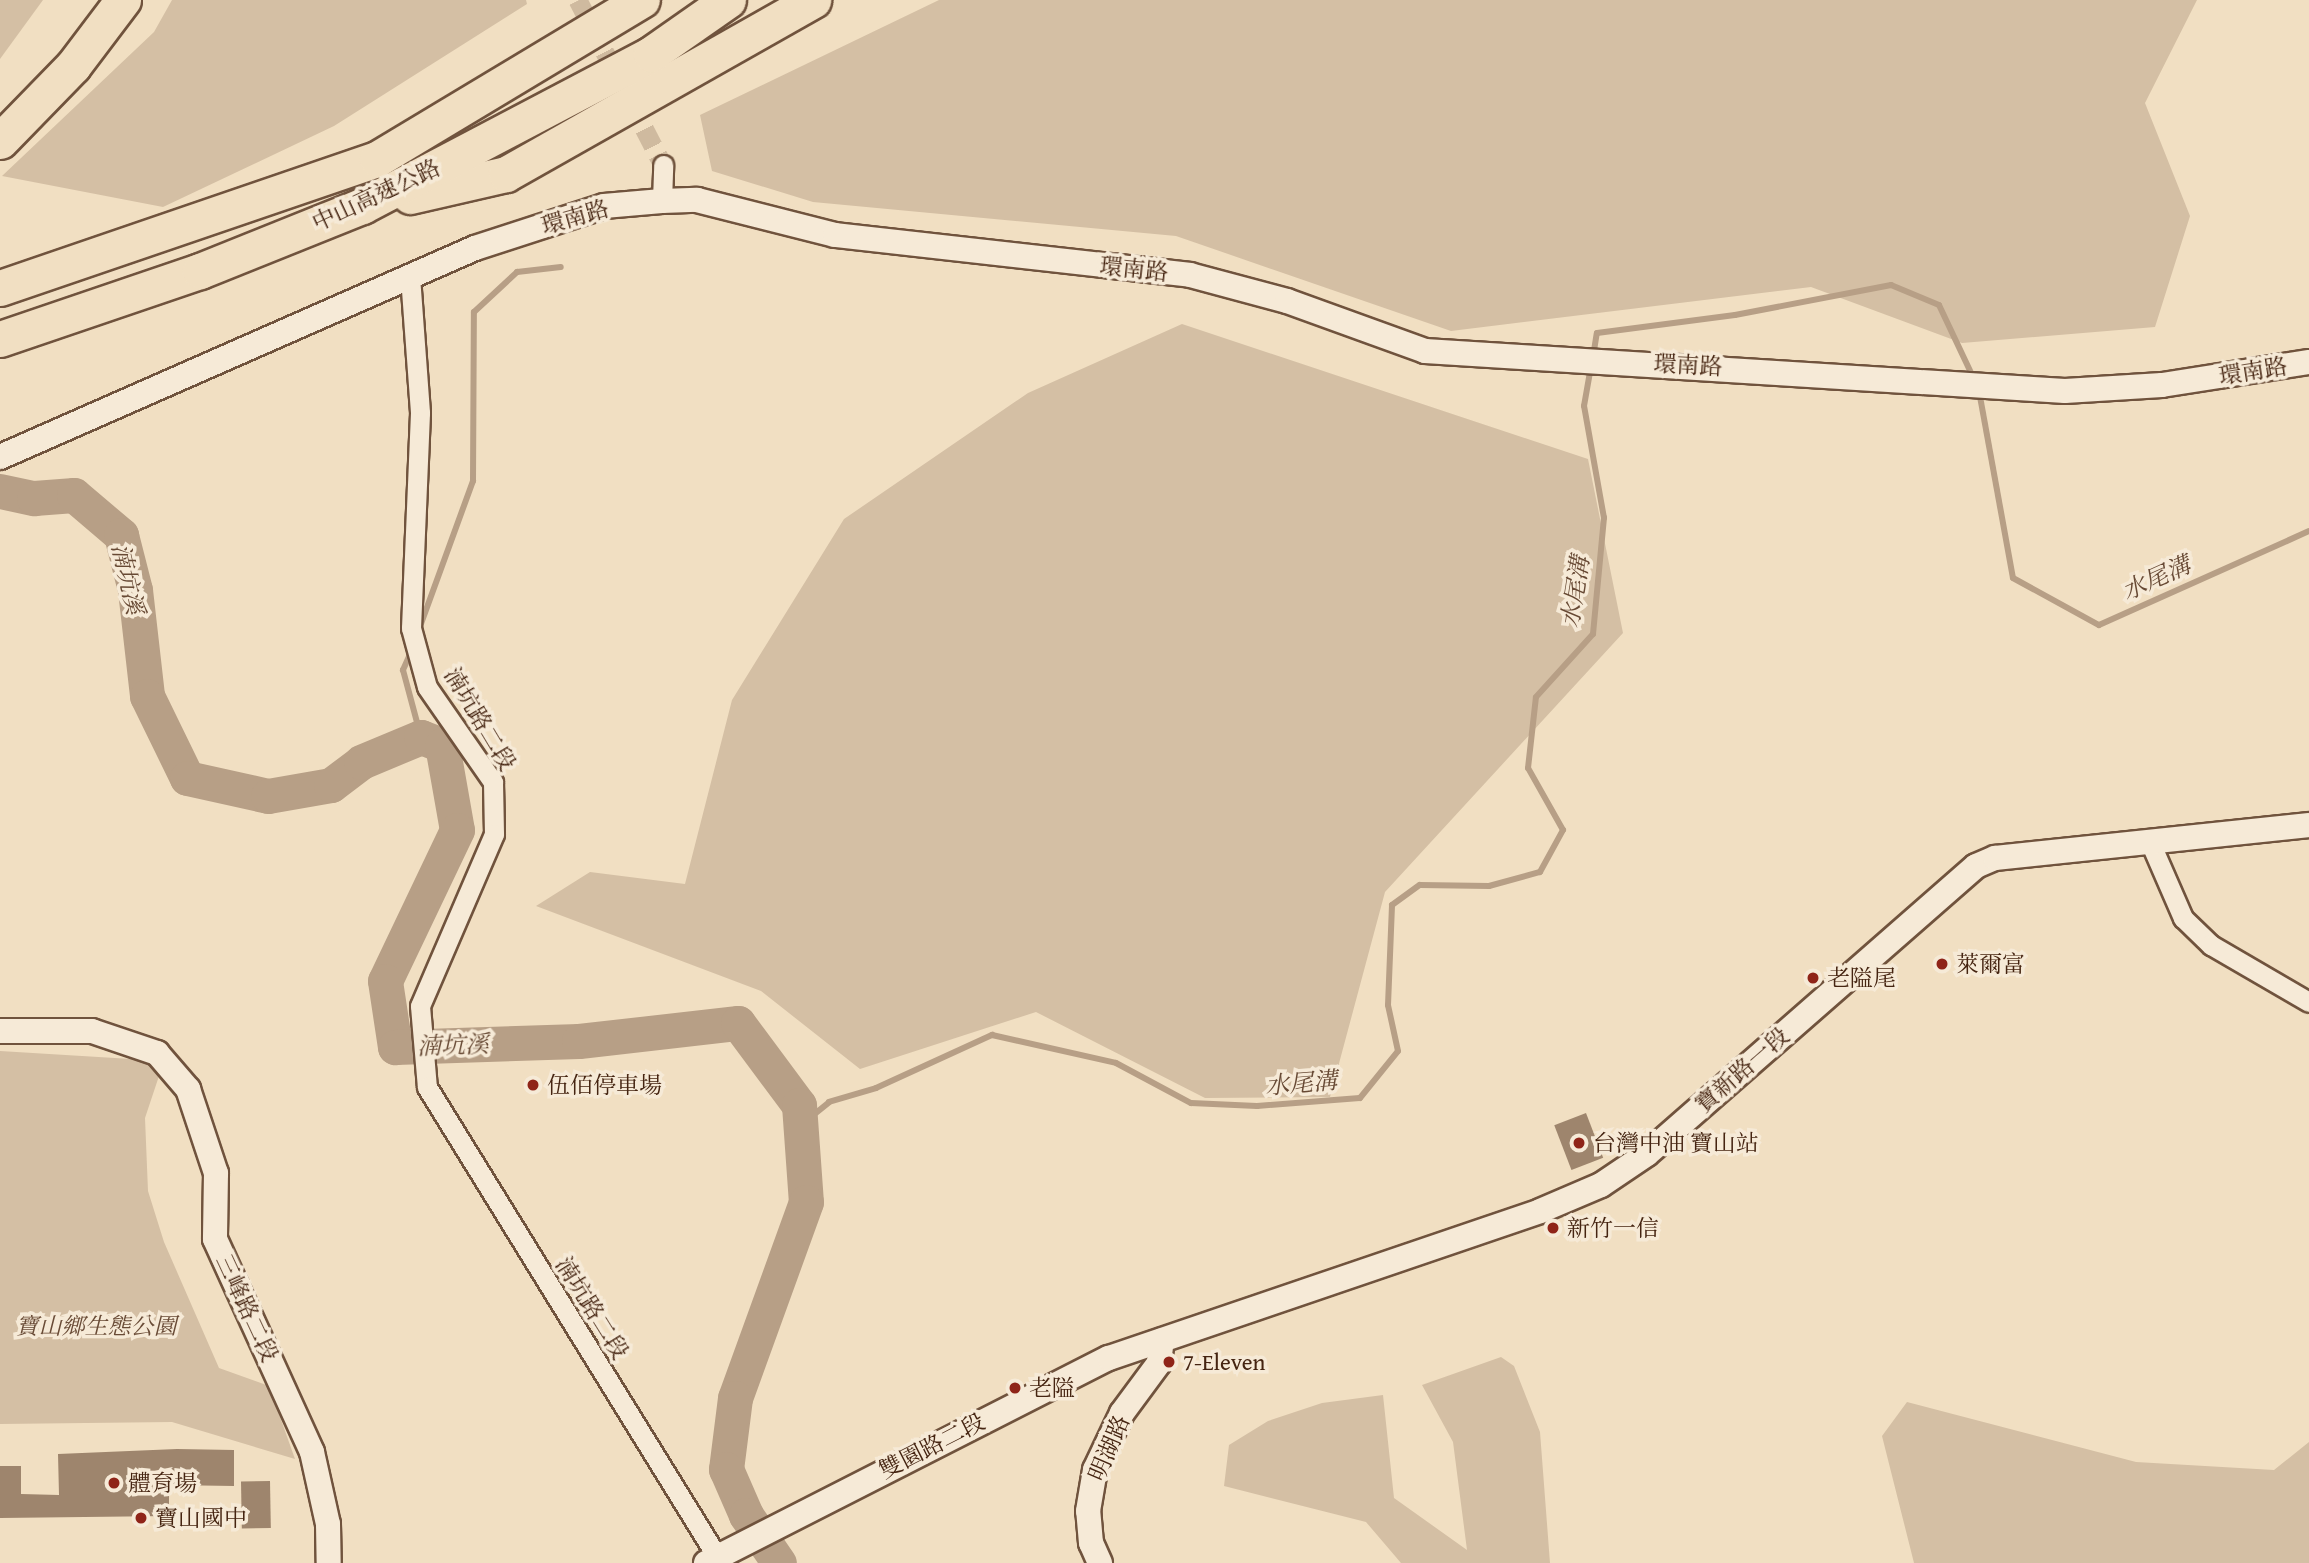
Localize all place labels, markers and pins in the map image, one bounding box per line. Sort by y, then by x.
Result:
place label: 萊爾富 [1956,950,2025,978]
marker: 萊爾富 [1934,956,1950,972]
place label: 老隘尾 [1827,964,1896,992]
marker: 老隘尾 [1805,970,1821,986]
place label: 伍佰停車場 [547,1071,662,1099]
marker: 伍佰停車場 [525,1077,541,1093]
place label: 台灣中油 寶山站 [1593,1129,1759,1157]
marker: 台灣中油 寶山站 [1571,1135,1587,1151]
place label: 新竹一信 [1567,1214,1659,1242]
marker: 新竹一信 [1545,1220,1561,1236]
place label: 7-Eleven [1183,1348,1265,1376]
marker: 7-Eleven [1161,1354,1177,1370]
place label: 老隘 [1029,1374,1075,1402]
marker: 老隘 [1007,1380,1023,1396]
place label: 體育場 [128,1469,197,1497]
marker: 體育場 [106,1475,122,1491]
place label: 寶山國中 [155,1504,247,1532]
marker: 寶山國中 [133,1510,149,1526]

